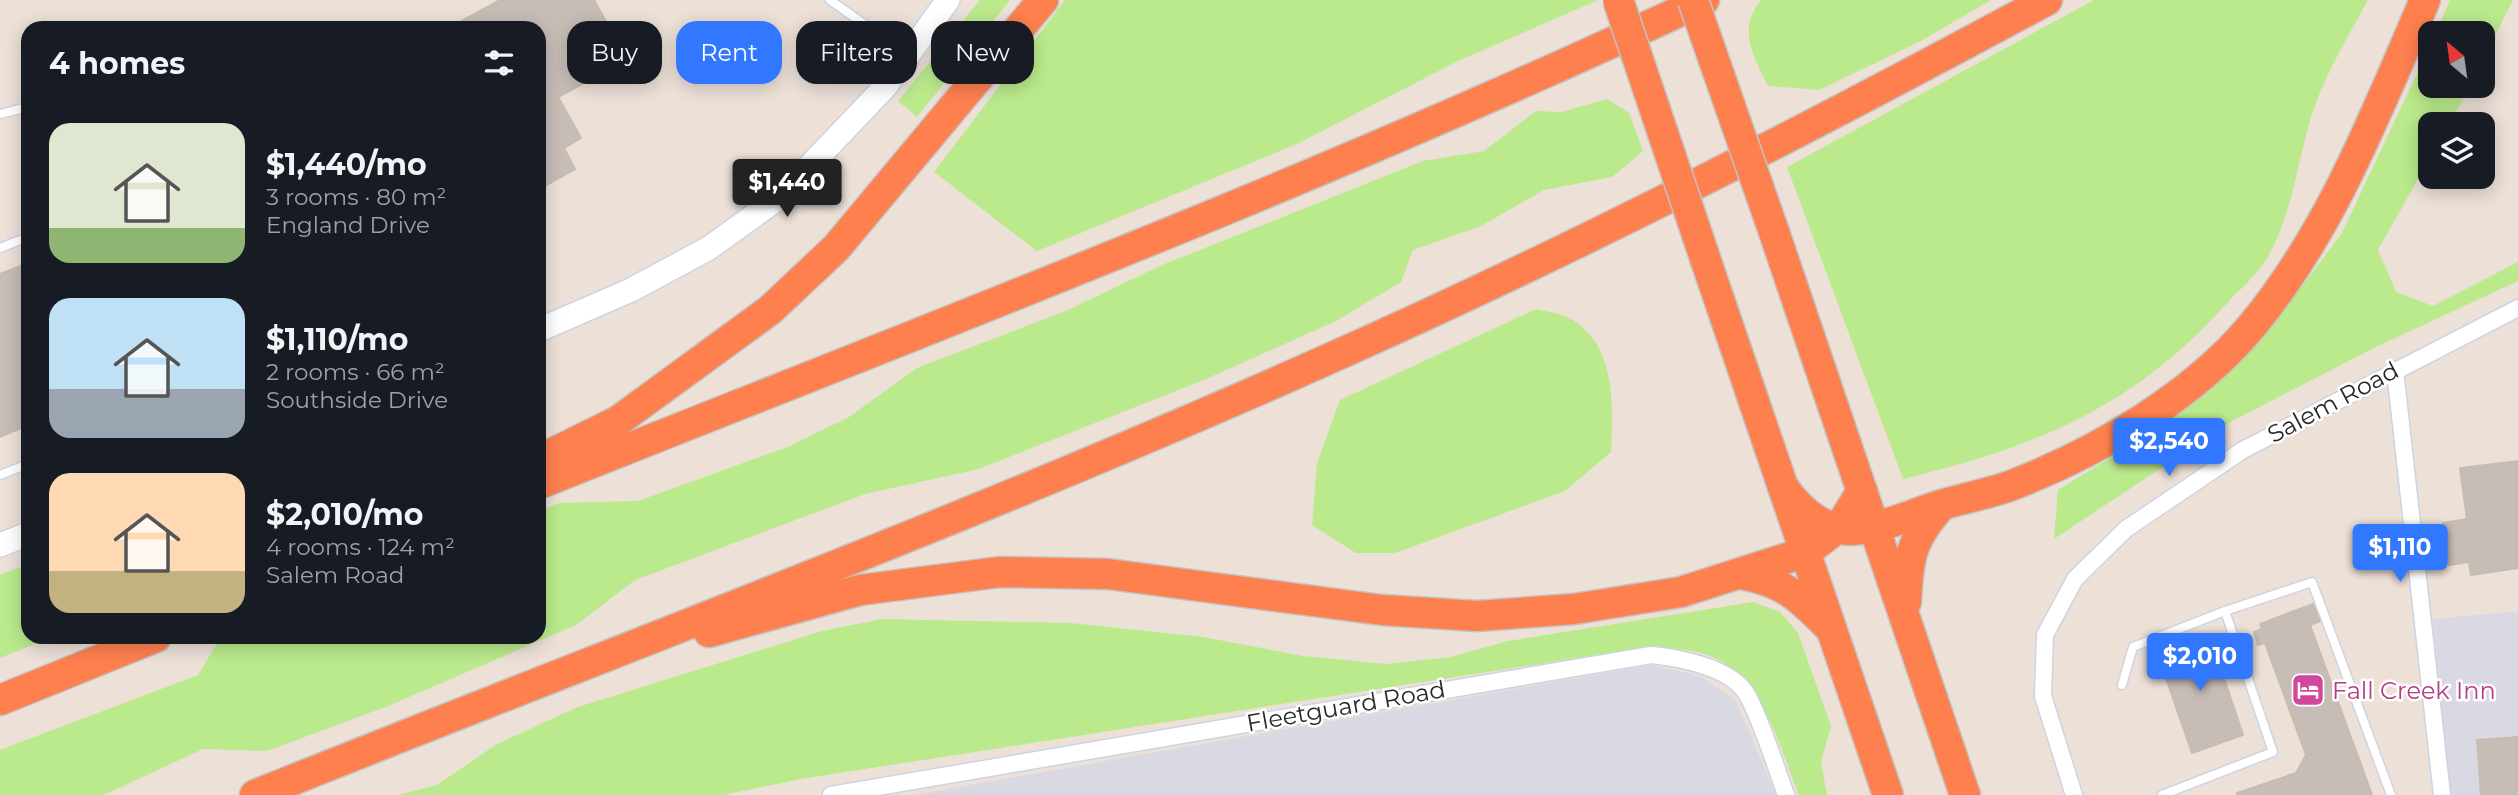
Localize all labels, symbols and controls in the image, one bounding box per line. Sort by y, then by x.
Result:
chip: Buy [567,21,662,84]
chip: Rent [676,21,782,84]
chip: Filters [796,21,917,84]
chip: New [931,21,1034,84]
north arrow [2418,21,2496,98]
map controls [2418,21,2495,189]
icon: filters [480,44,518,82]
text: 4 homes [49,45,185,82]
button: layers [2418,112,2495,189]
text: $1,440/mo [266,146,427,183]
icon: home [105,151,189,235]
pin: $1,440 [730,160,844,219]
text: $1,440 [749,168,825,196]
text: 3 rooms · 80 m² [266,183,446,211]
text: England Drive [266,211,430,239]
text: $1,110/mo [266,321,408,358]
icon: home [105,326,189,410]
street label: Salem Road [2262,355,2404,449]
text: 2 rooms · 66 m² [266,358,445,386]
text: Southside Drive [266,386,448,414]
pin: $2,540 [2112,419,2226,478]
text: $2,540 [2129,427,2209,455]
text: $2,010/mo [266,496,423,533]
icon: home [105,501,189,585]
pin: $1,110 [2343,524,2457,584]
text: 4 rooms · 124 m² [266,533,455,561]
text: $1,110 [2369,533,2431,561]
text: Salem Road [266,561,404,589]
pin: $2,010 [2143,634,2257,693]
text: $2,010 [2163,642,2237,670]
hotel icon: Fall Creek Inn [2289,671,2327,709]
street label: Fleetguard Road [1244,674,1448,738]
place label: Fall Creek Inn [2332,676,2496,705]

